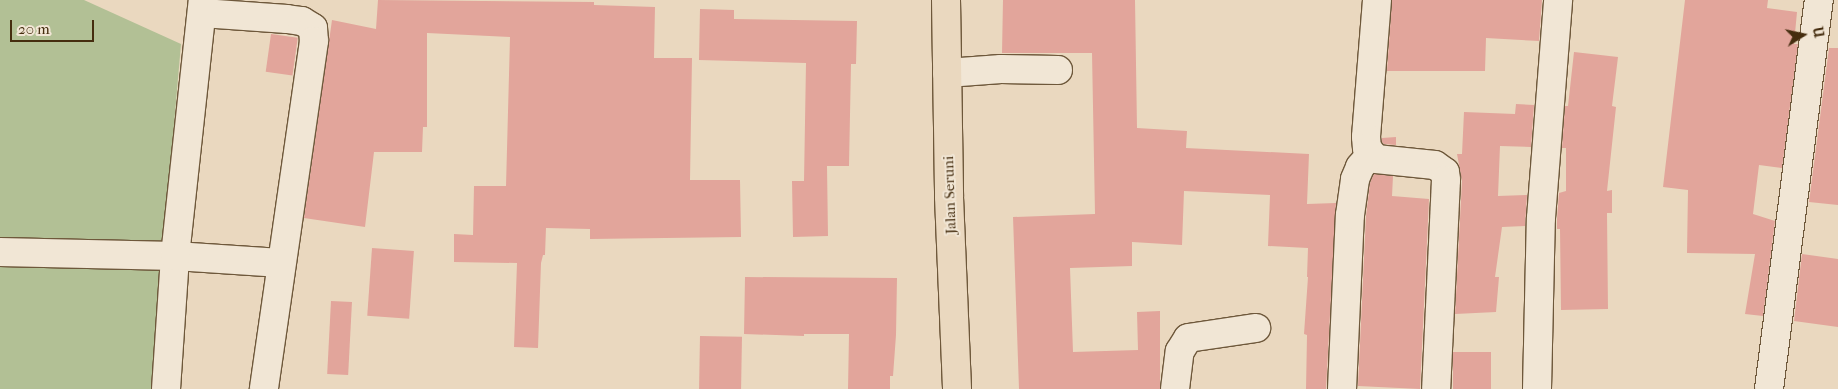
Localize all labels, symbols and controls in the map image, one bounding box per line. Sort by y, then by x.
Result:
scale bar [12,10,96,42]
north arrow [1778,10,1828,60]
text: 20 m [18,20,50,38]
text: U [1809,25,1828,39]
street label: Jalan Seruni [940,155,960,235]

